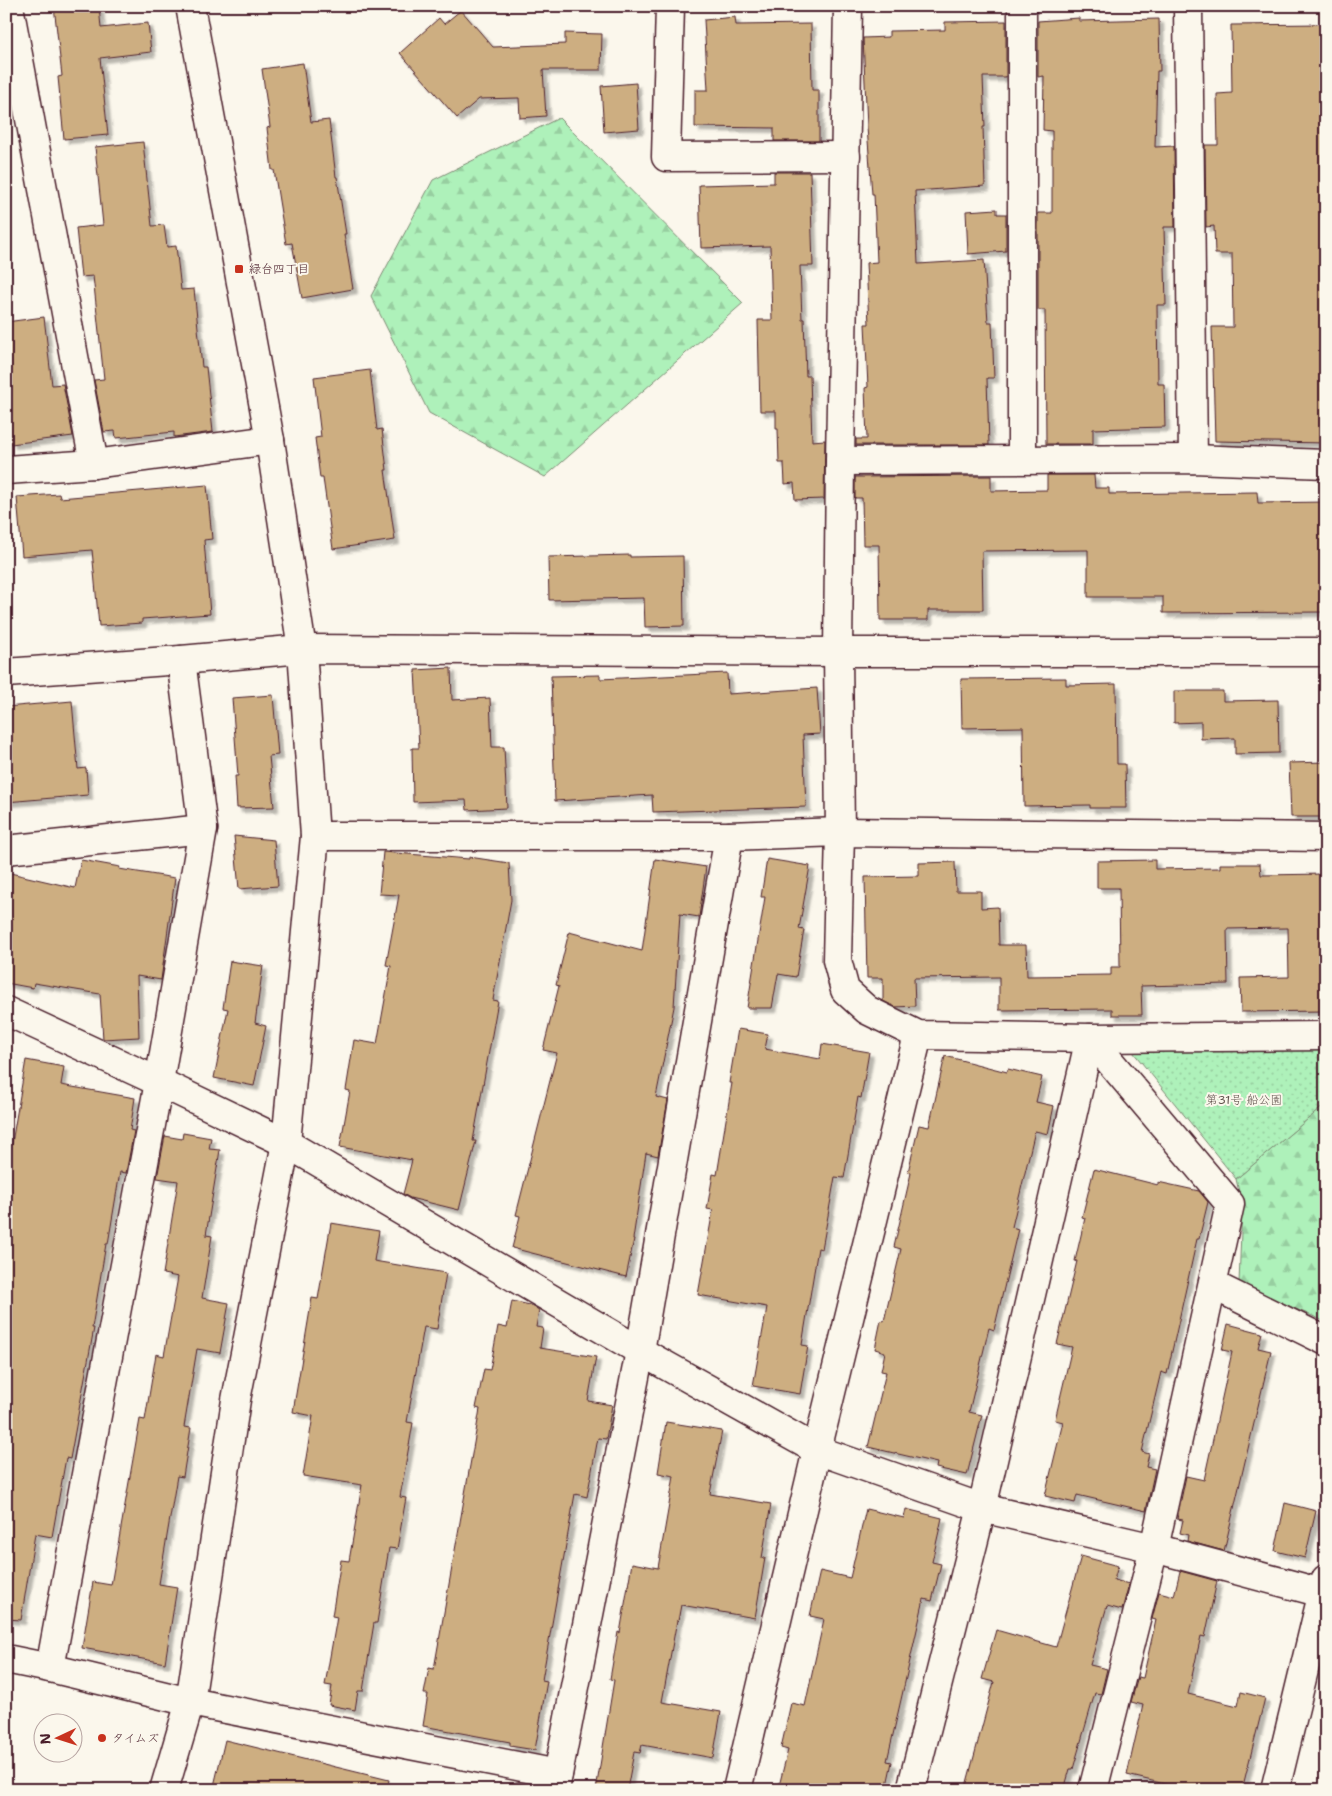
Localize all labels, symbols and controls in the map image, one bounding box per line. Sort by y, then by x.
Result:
place label: 緑台四丁目 [249,261,309,277]
marker: 緑台四丁目 [233,263,245,275]
park label: 第31号 船公園 [1206,1092,1282,1108]
north arrow [32,1714,82,1764]
place label: タイムズ [112,1730,159,1746]
marker: タイムズ [96,1732,108,1744]
text: N [36,1733,54,1745]

